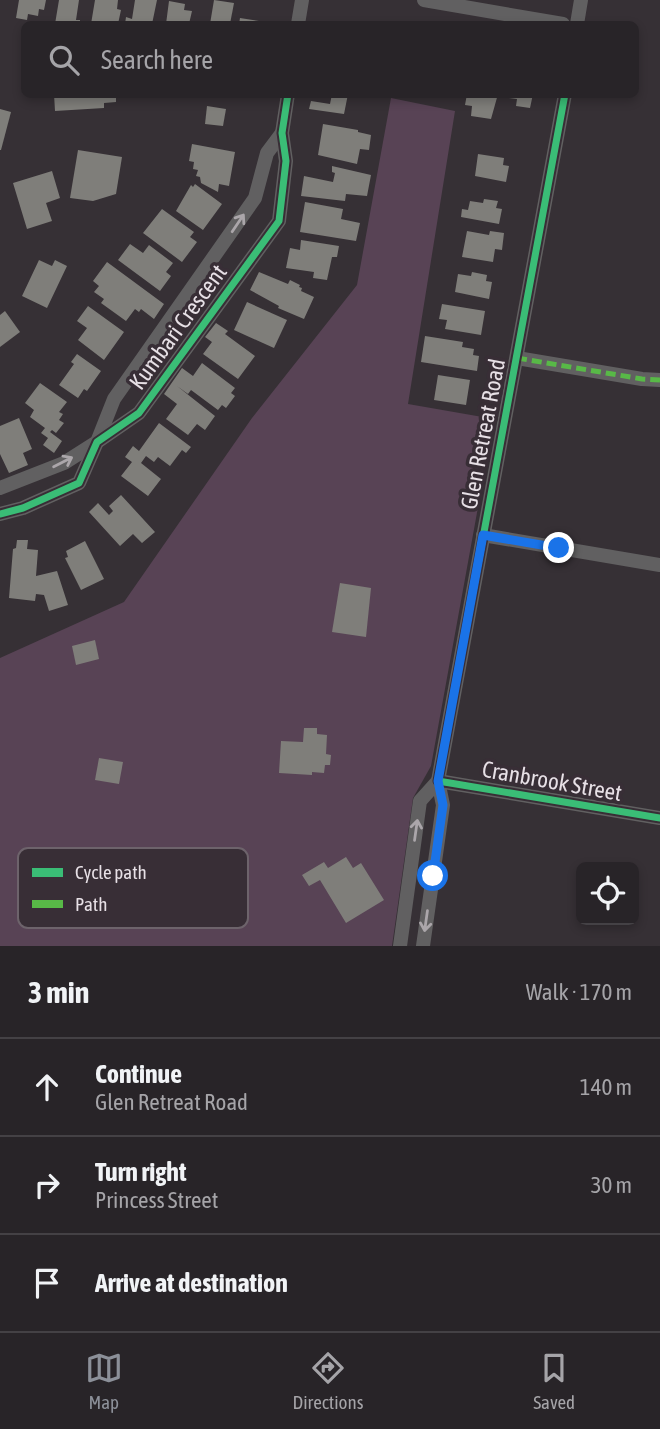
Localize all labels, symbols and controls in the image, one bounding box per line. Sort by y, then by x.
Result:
search box [21,21,639,98]
icon: search [45,41,83,79]
text: Search here [101,45,213,75]
one-way arrow [231,214,245,233]
street label: Kumbari Crescent [124,260,232,394]
street label: Glen Retreat Road [456,356,510,512]
one-way arrow [52,455,73,468]
route end [543,532,574,563]
street label: Cranbrook Street [480,756,624,806]
one-way arrow [410,819,423,842]
legend [18,848,248,928]
route start [417,860,448,891]
text: Cycle path [75,861,147,883]
map controls [576,862,639,925]
button: locate [576,862,639,925]
text: Path [75,893,107,915]
one-way arrow [420,909,433,932]
text: 3 min [28,975,89,1009]
text: Walk · 170 m [526,979,632,1005]
text: Continue [95,1059,182,1089]
icon: ahead [28,1068,66,1106]
text: 140 m [580,1074,632,1100]
text: Glen Retreat Road [95,1089,248,1115]
text: Turn right [95,1157,186,1187]
icon: right [28,1166,66,1204]
text: 30 m [591,1172,632,1198]
text: Princess Street [95,1187,218,1213]
icon: arrive [28,1264,66,1302]
text: Arrive at destination [95,1268,288,1298]
tab: Map [85,1349,123,1413]
tab: Directions [293,1349,363,1413]
tab: Saved [533,1349,575,1413]

